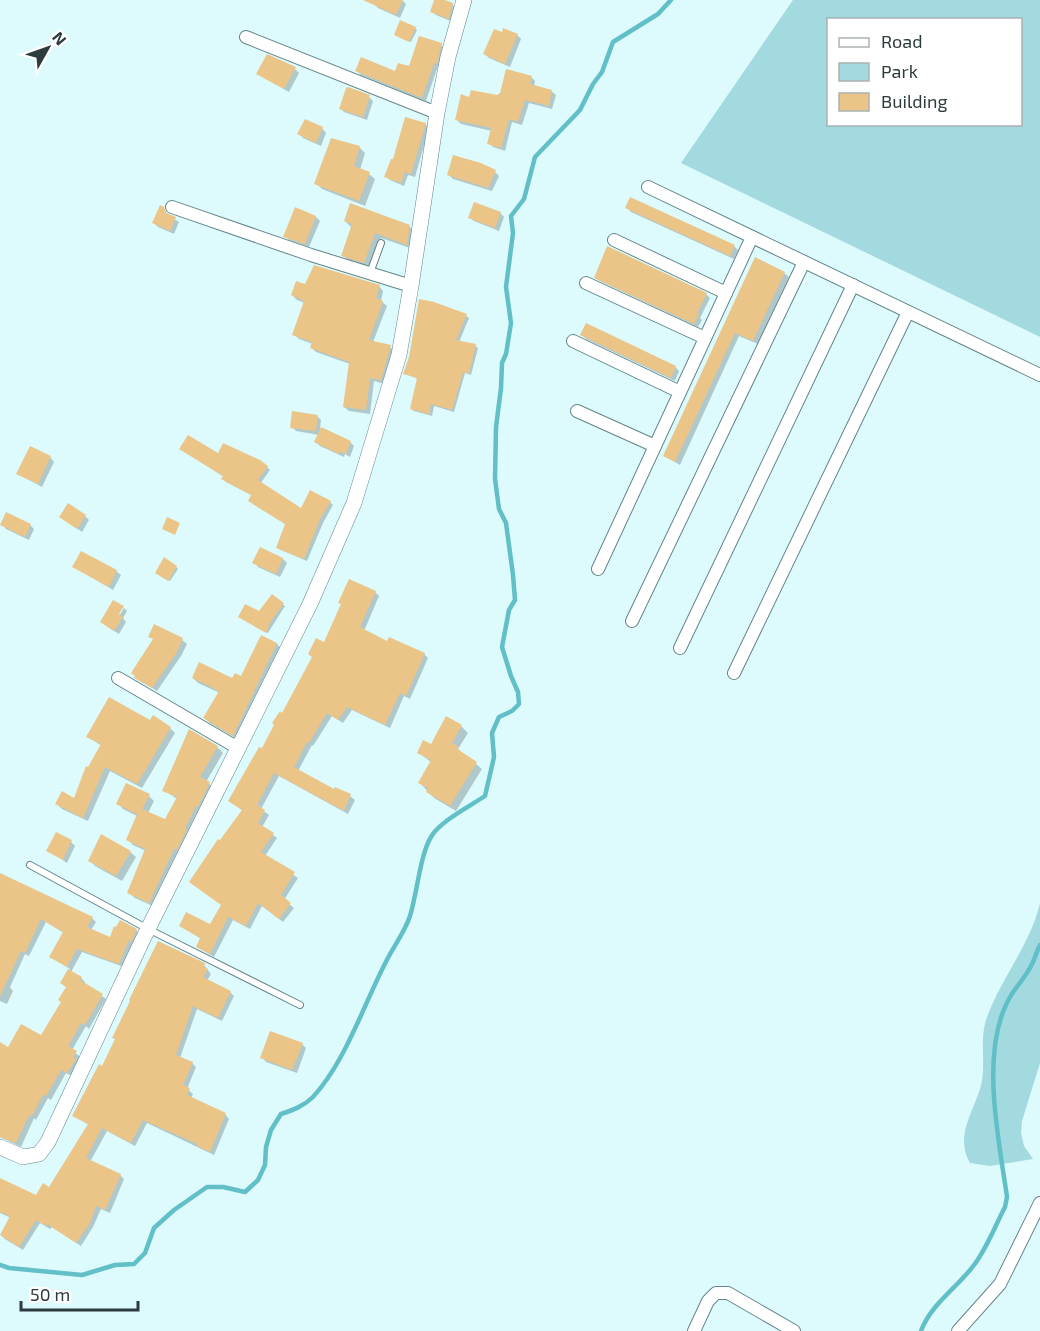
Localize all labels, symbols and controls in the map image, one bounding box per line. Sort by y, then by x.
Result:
north arrow [18,18,78,78]
legend [827,18,1022,126]
text: N [49,28,71,49]
text: Road [881,30,922,52]
text: Park [881,60,918,82]
text: Building [881,90,948,112]
scale bar [21,1274,138,1312]
text: 50 m [30,1283,70,1305]

